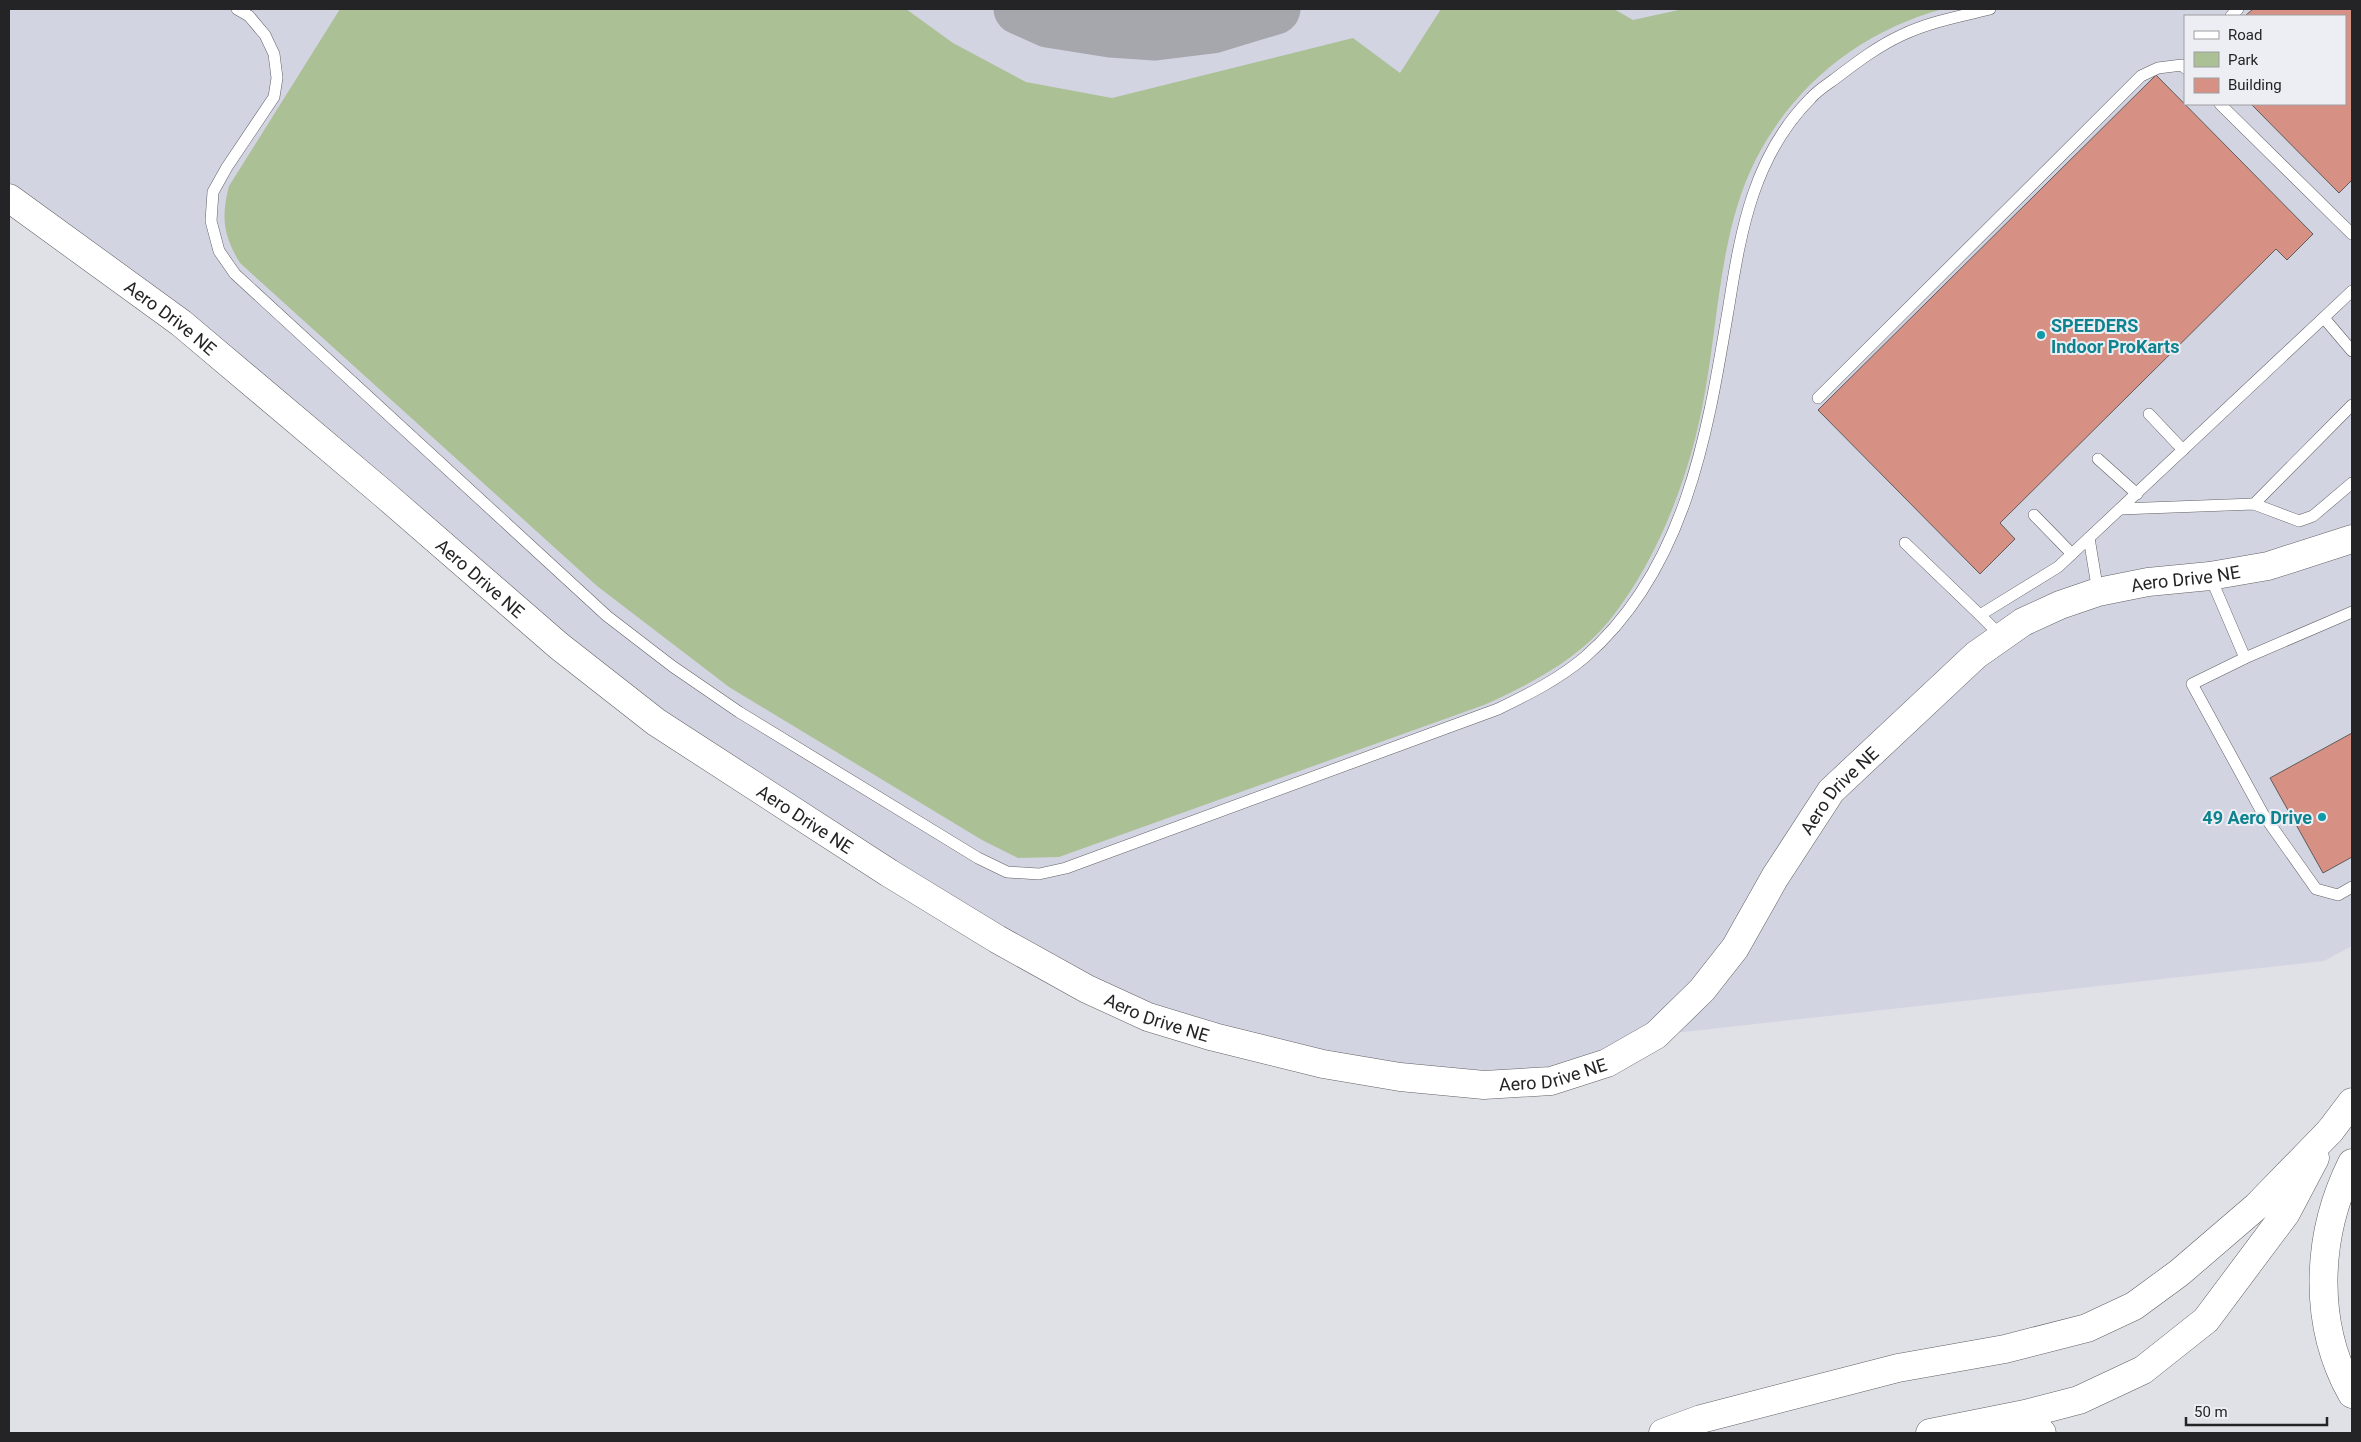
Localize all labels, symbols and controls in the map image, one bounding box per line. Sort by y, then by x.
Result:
legend [2184,15,2346,105]
text: Road [2228,26,2262,44]
text: Park [2228,51,2259,69]
text: Building [2228,76,2282,94]
street label: Aero Drive NE [121,275,221,359]
place label: SPEEDERS Indoor ProKarts [2051,315,2179,357]
marker: SPEEDERS Indoor ProKarts [2035,329,2047,341]
street label: Aero Drive NE [432,534,529,622]
street label: Aero Drive NE [2129,561,2242,596]
street label: Aero Drive NE [1795,742,1882,838]
street label: Aero Drive NE [753,780,857,857]
place label: 49 Aero Drive [2202,807,2312,828]
marker: 49 Aero Drive [2316,811,2328,823]
street label: Aero Drive NE [1101,988,1212,1046]
street label: Aero Drive NE [1498,1053,1609,1095]
scale bar [2186,1394,2327,1426]
text: 50 m [2194,1403,2228,1421]

